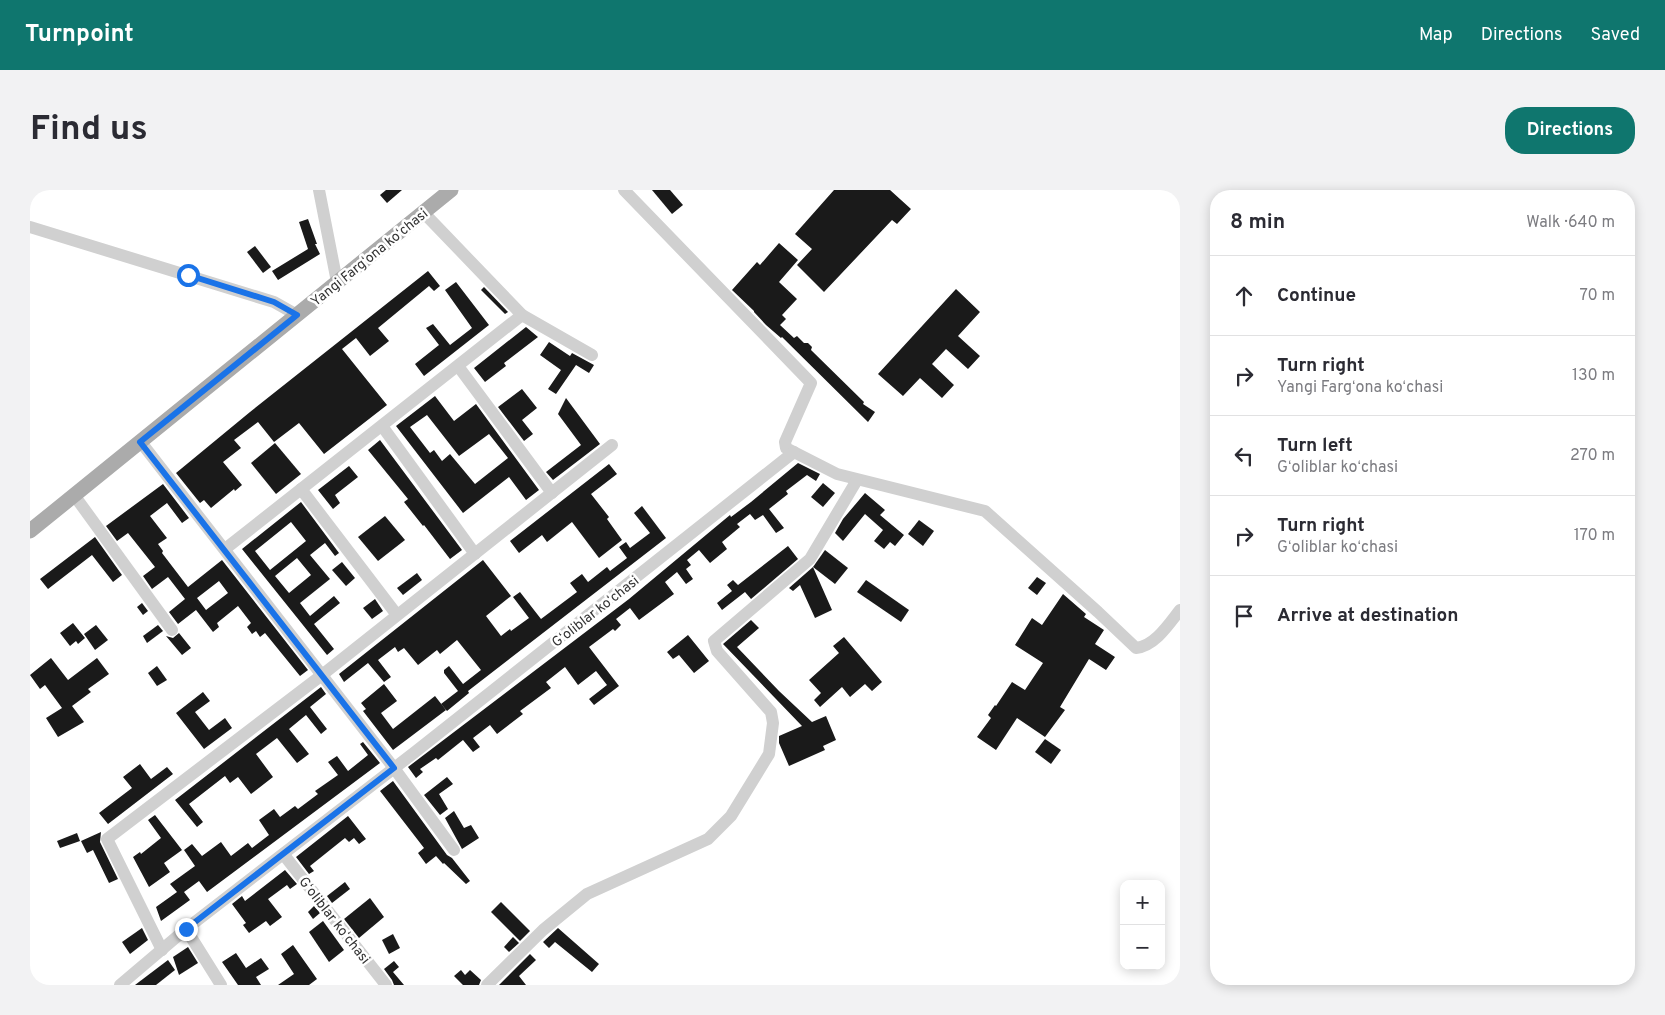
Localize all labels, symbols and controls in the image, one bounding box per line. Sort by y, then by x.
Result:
text: Turnpoint [25,20,134,50]
text: Map [1419,24,1453,47]
text: Directions [1481,24,1563,47]
text: Saved [1591,24,1640,47]
button: Directions [1505,107,1635,154]
text: Find us [30,108,148,152]
street label: Yangi Fargʻona koʻchasi [308,206,432,311]
text: 8 min [1230,209,1285,236]
text: Walk · 640 m [1526,213,1615,233]
route start [177,264,200,287]
icon: ahead [1230,282,1258,310]
text: Continue [1277,284,1356,308]
text: 70 m [1580,286,1615,306]
text: Turn right [1277,354,1365,378]
icon: right [1230,362,1258,390]
text: 130 m [1572,366,1615,386]
text: Yangi Fargʻona koʻchasi [1277,378,1443,398]
text: Turn left [1277,434,1353,458]
icon: left [1230,442,1258,470]
text: 270 m [1570,446,1615,466]
text: Gʻoliblar koʻchasi [1277,458,1398,478]
text: Turn right [1277,514,1365,538]
icon: right [1230,522,1258,550]
text: 170 m [1574,526,1615,546]
text: Gʻoliblar koʻchasi [1277,538,1398,558]
street label: Gʻoliblar koʻchasi [549,573,643,652]
icon: arrive [1230,602,1258,630]
text: Arrive at destination [1277,604,1458,628]
street label: Gʻoliblar koʻchasi [294,874,373,968]
map controls [1120,880,1165,970]
button: + [1120,880,1165,925]
route end [175,918,198,941]
button: − [1120,925,1165,970]

